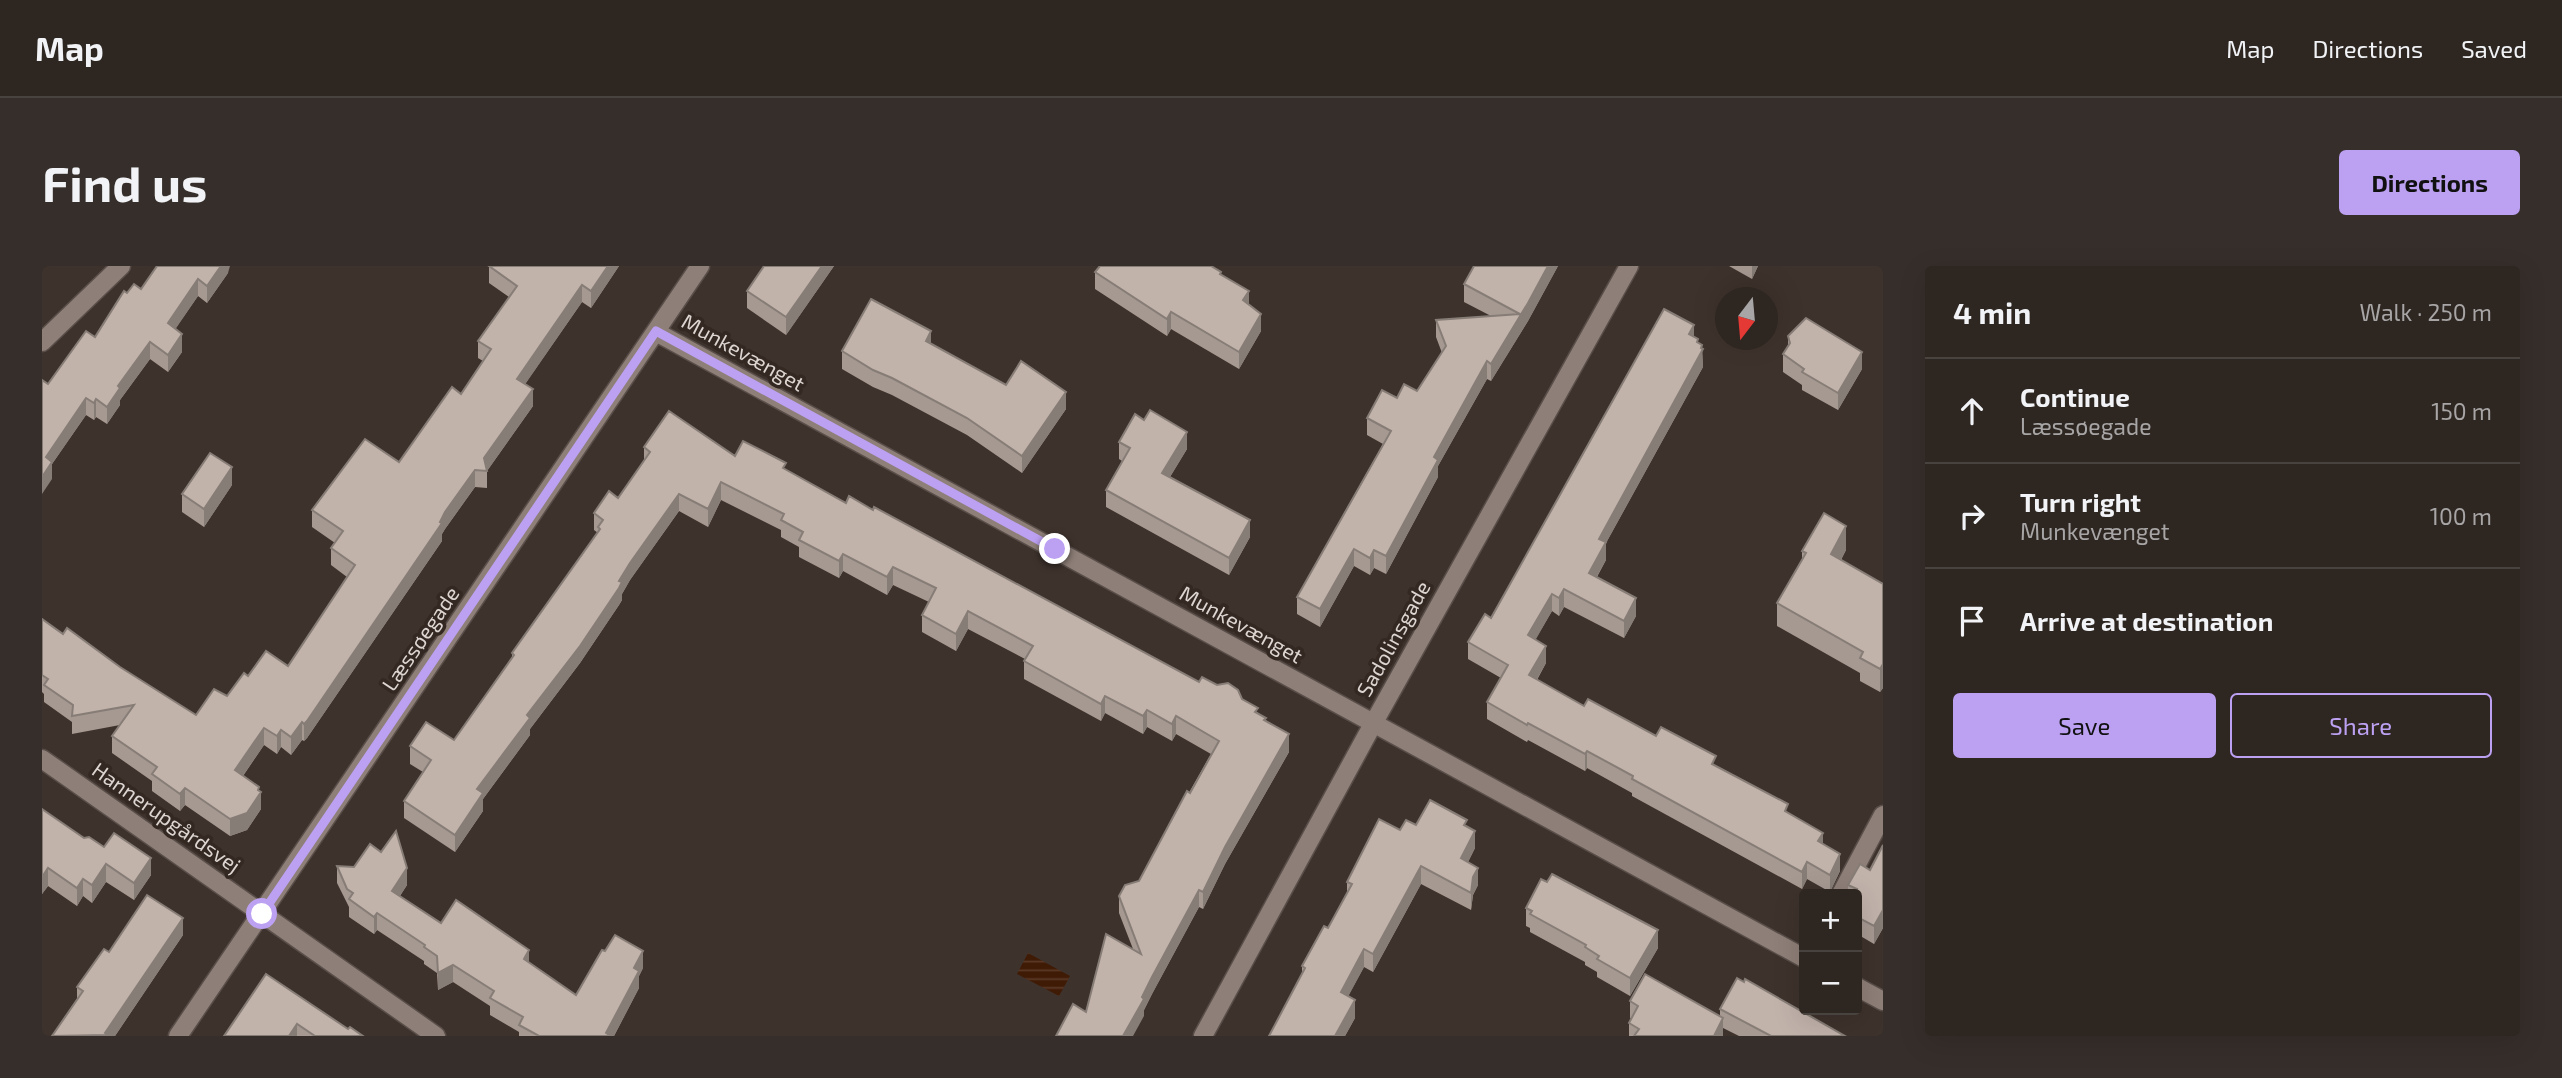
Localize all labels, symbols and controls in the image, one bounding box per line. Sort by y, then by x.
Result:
text: Map [35,28,104,68]
text: Map [2226,34,2274,63]
text: Directions [2312,34,2423,63]
text: Saved [2461,34,2527,63]
button: Directions [2339,150,2520,215]
text: Find us [42,153,207,212]
north arrow [1715,287,1778,350]
text: 4 min [1953,294,2031,330]
text: Walk · 250 m [2359,298,2492,326]
street label: Munkevænget [678,308,810,396]
text: Continue [2020,381,2130,412]
icon: ahead [1953,392,1991,430]
text: 150 m [2431,397,2492,425]
text: Læssøegade [2020,412,2152,440]
text: Turn right [2020,486,2141,517]
icon: right [1953,497,1991,535]
text: 100 m [2430,502,2492,530]
text: Munkevænget [2020,517,2170,545]
route end [1039,533,1070,564]
street label: Sadolinsgade [1351,576,1435,700]
street label: Munkevænget [1176,580,1308,668]
street label: Læssøegade [376,581,464,695]
icon: arrive [1953,602,1991,640]
text: Arrive at destination [2020,605,2273,636]
button: Save [1953,693,2216,758]
button: Share [2230,693,2492,758]
street label: Hannerupgårdsvej [87,756,246,878]
map controls [1799,889,1862,1015]
button: + [1799,889,1862,952]
route start [246,898,277,929]
button: − [1799,952,1862,1015]

